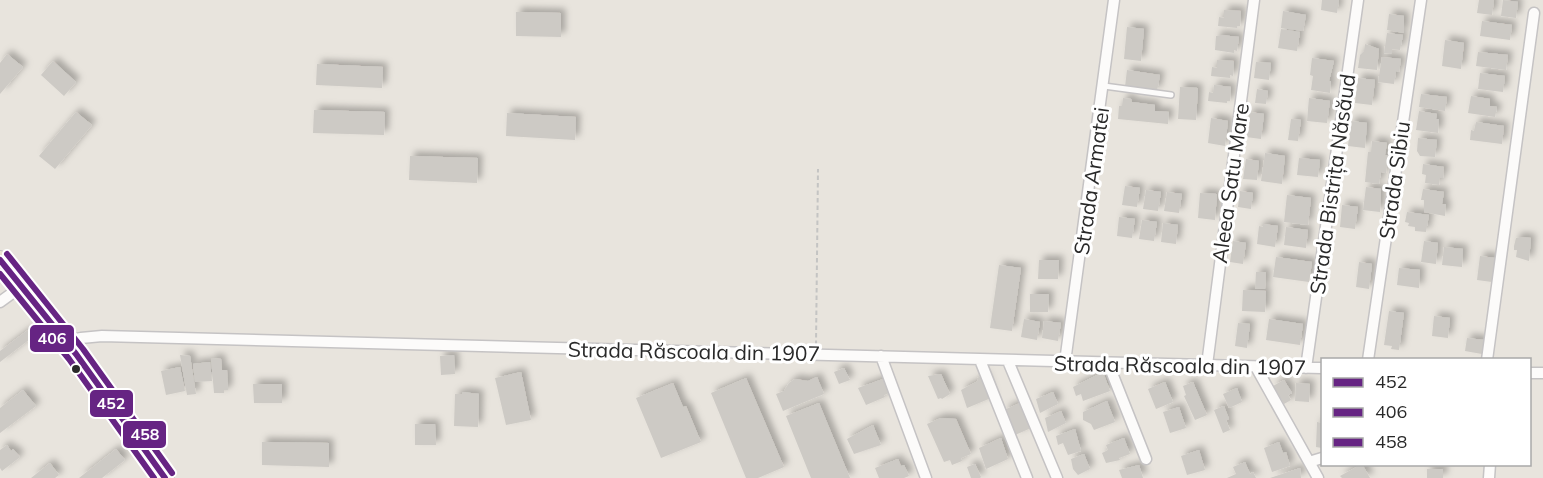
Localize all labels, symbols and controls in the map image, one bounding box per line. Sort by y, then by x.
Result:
street label: Strada Bistrița Năsăud [1304,72,1361,296]
street label: Aleea Satu Mare [1206,101,1254,265]
street label: Strada Armatei [1068,105,1114,257]
street label: Strada Sibiu [1373,119,1415,241]
line badge: 406 [29,324,75,353]
text: 406 [38,328,67,348]
street label: Strada Răscoala din 1907 [568,336,820,366]
street label: Strada Răscoala din 1907 [1054,350,1306,380]
legend [1321,358,1531,466]
unlabelled marker [70,363,82,375]
text: 452 [1375,370,1407,393]
line badge: 452 [89,389,134,418]
text: 452 [97,393,125,413]
text: 406 [1375,400,1407,423]
line badge: 458 [122,420,167,449]
text: 458 [131,424,160,444]
text: 458 [1375,430,1407,453]

